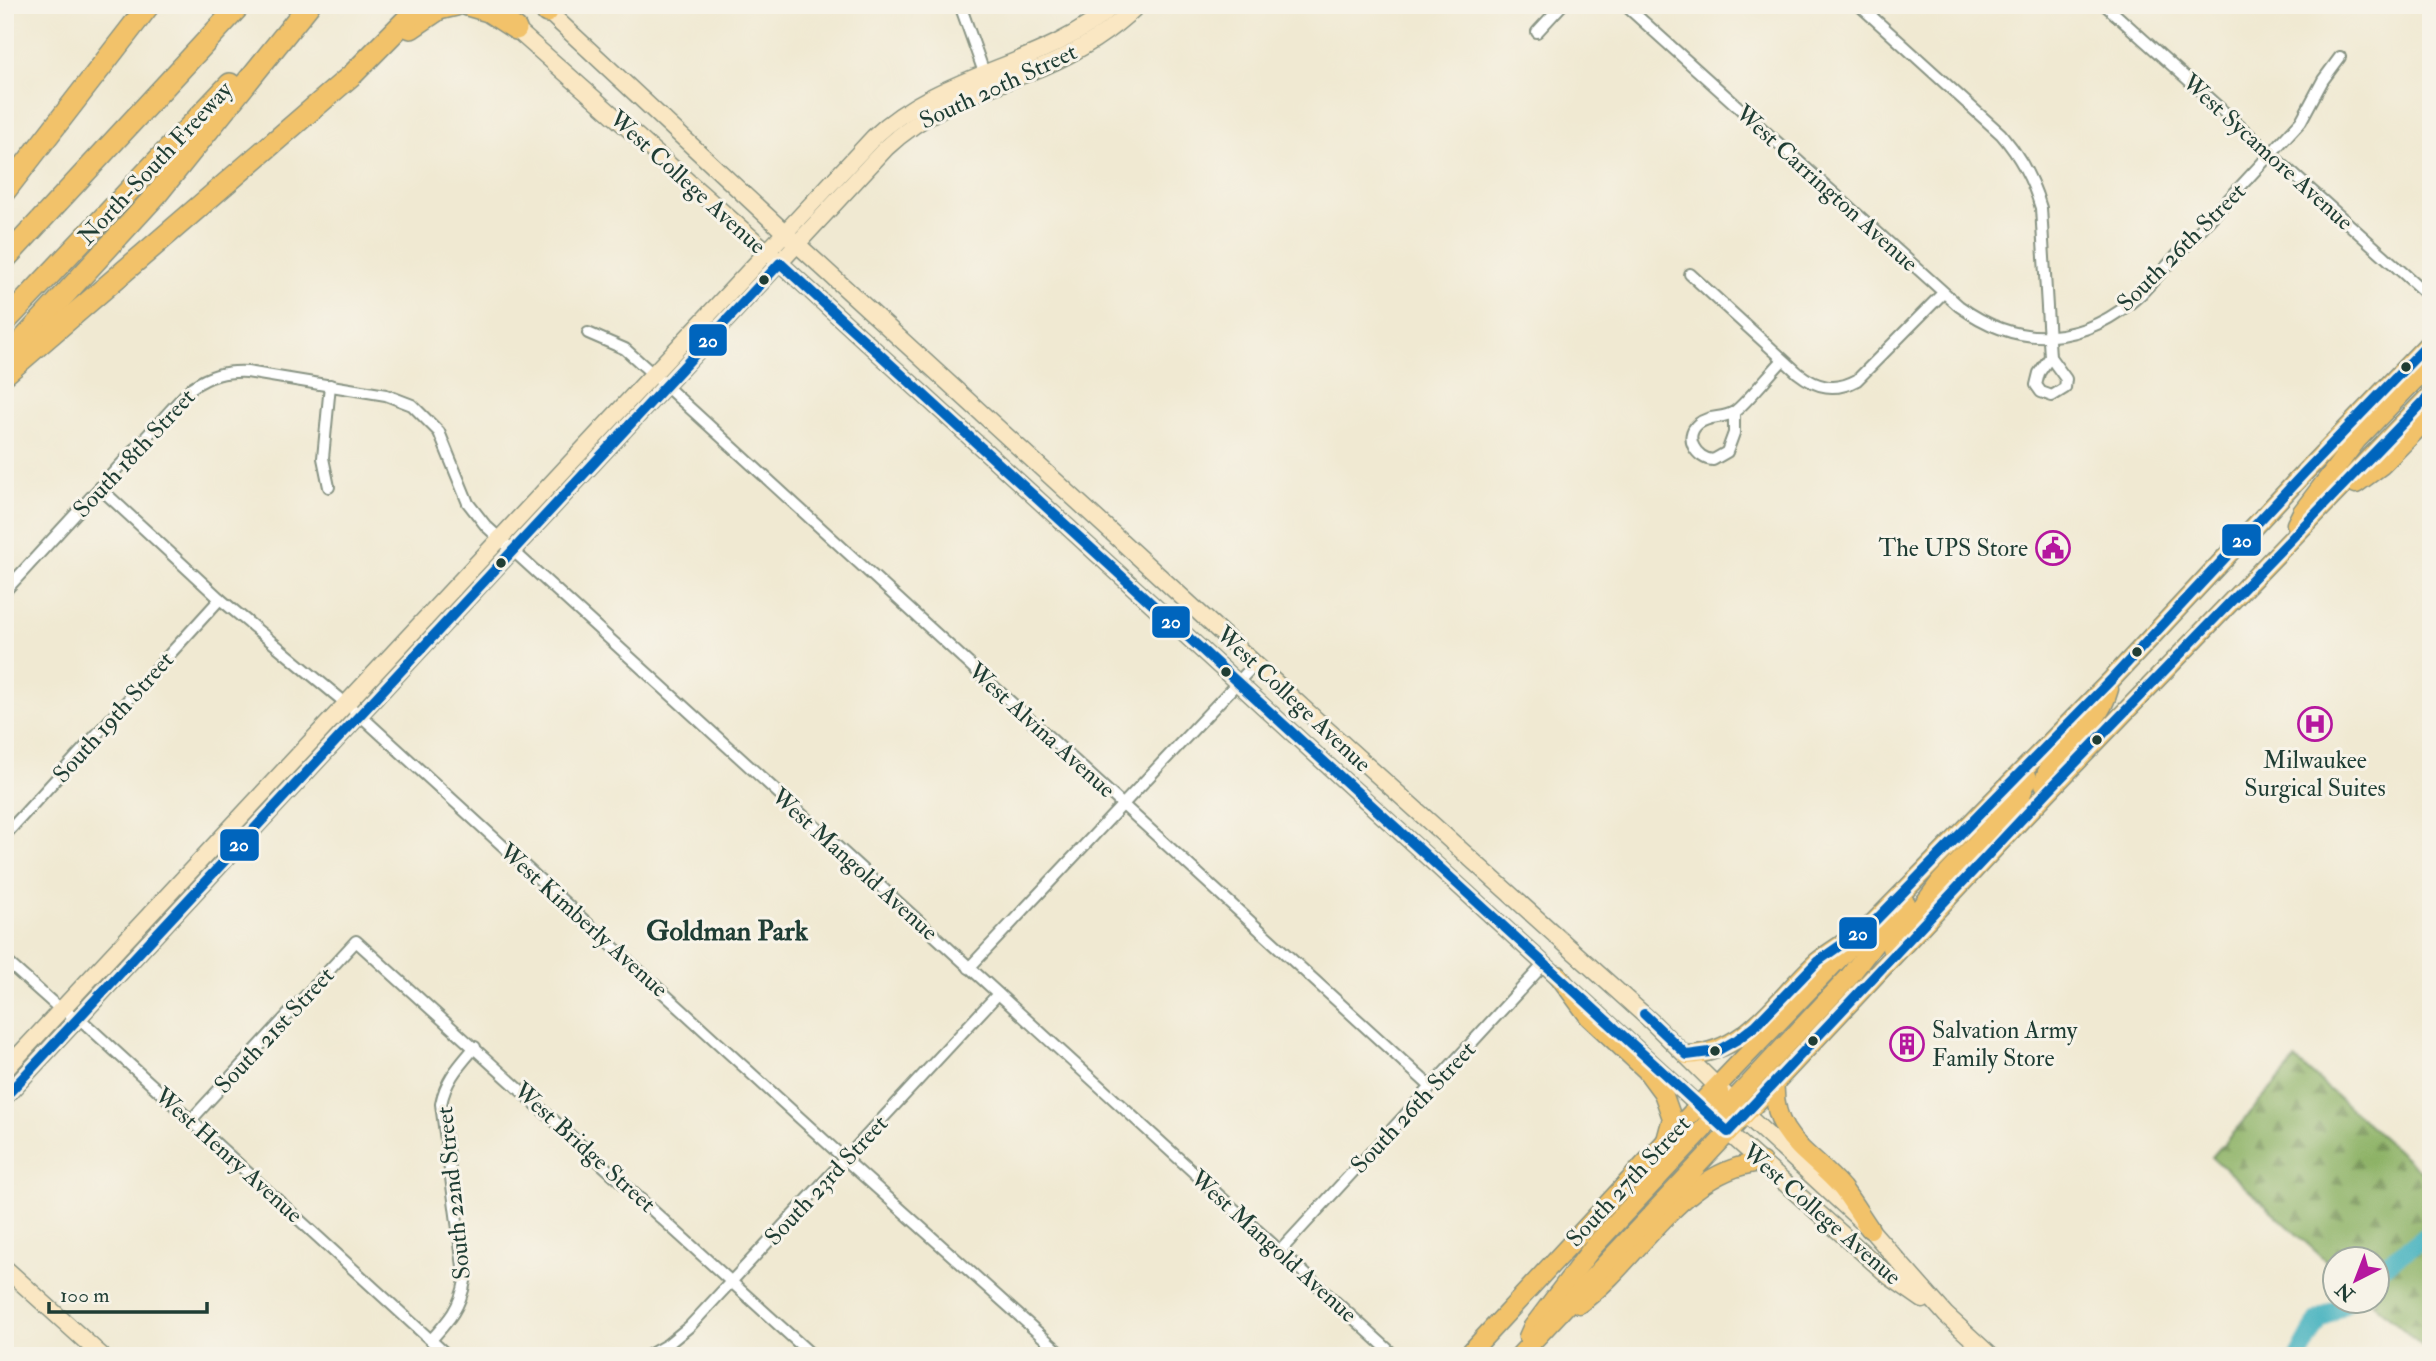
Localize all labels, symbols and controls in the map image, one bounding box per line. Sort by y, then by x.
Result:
street label: South 20th Street [914,36,1082,137]
street label: West Sycamore Avenue [2175,67,2360,237]
street label: North-South Freeway [71,75,240,252]
street label: West Carrington Avenue [1728,97,1924,279]
street label: West College Avenue [602,103,773,261]
street label: South 26th Street [2110,176,2253,318]
unlabelled marker [757,273,771,287]
line badge: 20 [688,323,728,357]
text: 20 [698,329,718,353]
unlabelled marker [2399,360,2413,374]
street label: South 18th Street [67,382,202,525]
line badge: 20 [2221,523,2262,557]
public building icon: The UPS Store [2034,529,2072,567]
text: 20 [2232,529,2252,553]
place label: The UPS Store [1878,533,2028,564]
unlabelled marker [494,556,508,570]
line badge: 20 [1151,605,1191,639]
text: 20 [1161,610,1181,634]
street label: West College Avenue [1209,619,1378,779]
street label: South 19th Street [46,645,181,790]
unlabelled marker [2130,645,2144,659]
street label: West Alvina Avenue [961,655,1122,805]
unlabelled marker [1219,665,1233,679]
hospital icon: Milwaukee Surgical Suites [2296,705,2334,743]
unlabelled marker [2090,733,2104,747]
place label: Milwaukee Surgical Suites [2244,745,2386,804]
street label: West Mangold Avenue [764,780,945,948]
line badge: 20 [219,828,260,862]
text: 20 [229,833,249,857]
street label: West Kimberly Avenue [492,836,675,1004]
district label: Goldman Park [646,914,809,949]
line badge: 20 [1838,916,1878,950]
text: 20 [1848,922,1868,946]
street label: South 21st Street [208,960,341,1100]
place label: Salvation Army Family Store [1932,1015,2078,1074]
building icon: Salvation Army Family Store [1888,1025,1926,1063]
street label: South 26th Street [1344,1034,1483,1180]
unlabelled marker [1806,1034,1820,1048]
unlabelled marker [1708,1044,1722,1058]
street label: West Bridge Street [506,1075,662,1219]
street label: West Henry Avenue [147,1080,309,1230]
street label: South 22nd Street [429,1105,478,1281]
street label: South 23rd Street [758,1108,895,1252]
street label: South 27th Street [1559,1109,1697,1254]
street label: West College Avenue [1735,1136,1908,1292]
street label: West Mangold Avenue [1183,1162,1364,1330]
north arrow [2320,1246,2390,1316]
scale bar [49,1270,206,1314]
text: N [2330,1277,2360,1307]
text: 100 m [60,1282,110,1309]

